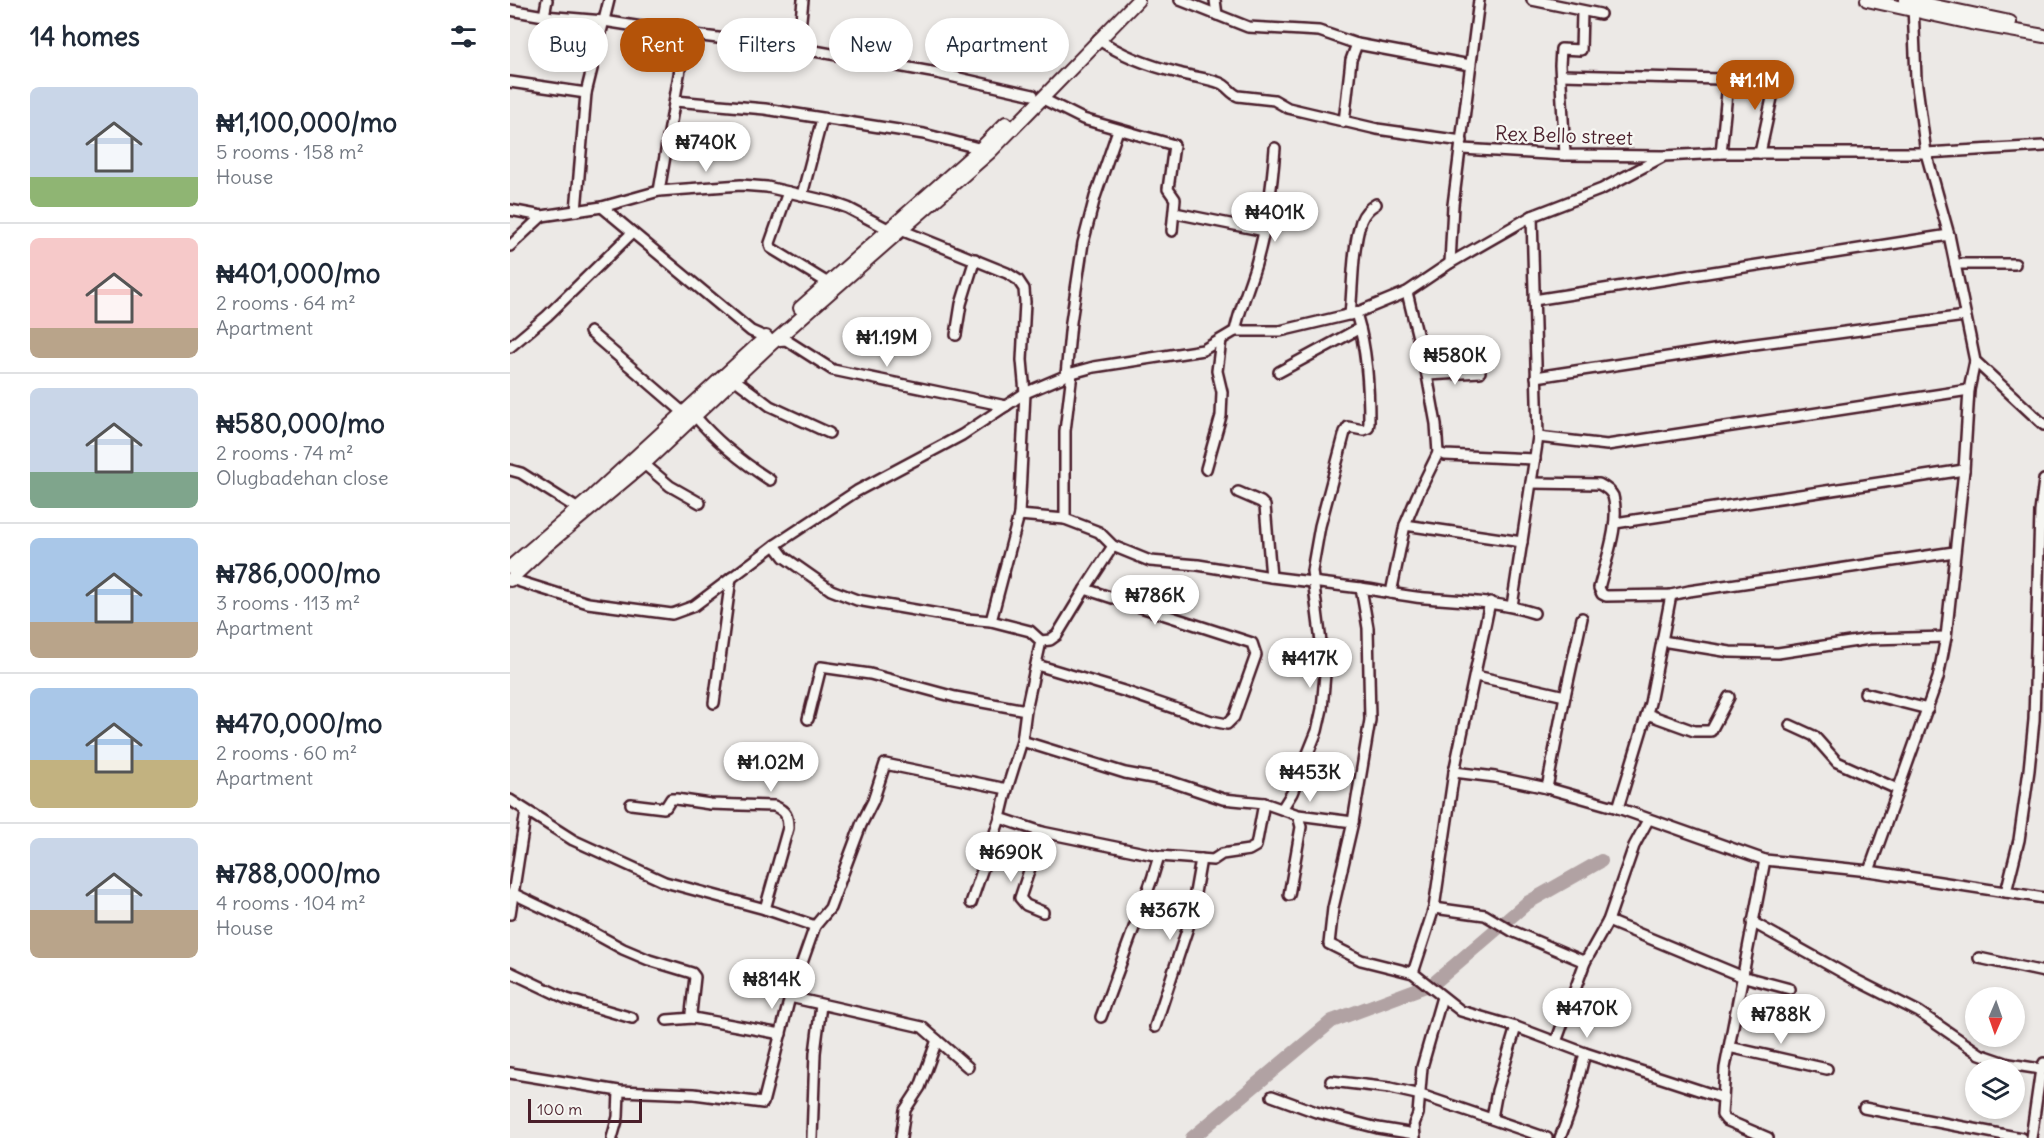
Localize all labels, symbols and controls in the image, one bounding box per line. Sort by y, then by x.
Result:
chip: Buy [528,18,608,72]
chip: Rent [620,18,705,72]
chip: Filters [717,18,817,72]
chip: New [829,18,913,72]
chip: Apartment [925,18,1069,72]
text: 14 homes [30,20,140,53]
icon: filters [447,20,480,53]
pin: ₦1.1M [1713,60,1797,111]
text: ₦1.1M [1730,67,1780,92]
text: ₦1,100,000/mo [216,106,397,139]
icon: home [78,111,150,183]
street label: Rex Bello street [1494,120,1634,150]
pin: ₦740K [664,122,748,173]
text: ₦740K [676,129,736,154]
text: 5 rooms · 158 m² [216,139,364,164]
text: House [216,164,273,189]
pin: ₦401K [1233,192,1317,243]
text: ₦401K [1245,199,1305,224]
text: ₦401,000/mo [216,257,380,290]
icon: home [78,262,150,334]
text: 2 rooms · 64 m² [216,290,356,315]
text: Apartment [216,315,313,340]
pin: ₦1.19M [838,317,936,368]
text: ₦1.19M [856,324,918,349]
pin: ₦580K [1413,335,1497,386]
text: ₦580K [1424,342,1486,367]
text: ₦580,000/mo [216,407,385,440]
icon: home [78,412,150,484]
text: 2 rooms · 74 m² [216,440,353,465]
text: Olugbadehan close [216,465,389,490]
text: ₦786,000/mo [216,557,381,590]
icon: home [78,562,150,634]
pin: ₦786K [1113,575,1197,626]
text: ₦786K [1125,582,1185,607]
text: 3 rooms · 113 m² [216,590,360,615]
text: Apartment [216,615,313,640]
pin: ₦417K [1268,638,1352,689]
text: ₦417K [1282,645,1338,670]
text: ₦470,000/mo [216,707,382,740]
icon: home [78,712,150,784]
text: 2 rooms · 60 m² [216,740,357,765]
pin: ₦1.02M [722,742,820,793]
text: ₦1.02M [738,749,804,774]
pin: ₦453K [1268,752,1352,803]
text: ₦453K [1279,759,1341,784]
text: Apartment [216,765,313,790]
pin: ₦690K [969,832,1053,883]
text: ₦690K [979,839,1043,864]
text: ₦788,000/mo [216,857,380,890]
icon: home [78,862,150,934]
text: 4 rooms · 104 m² [216,890,366,915]
pin: ₦367K [1128,890,1212,941]
text: ₦367K [1140,897,1200,922]
text: House [216,915,273,940]
pin: ₦814K [730,959,814,1010]
text: ₦814K [743,966,801,991]
north arrow [1965,987,2025,1047]
map controls [1965,987,2025,1119]
pin: ₦470K [1545,988,1629,1039]
pin: ₦788K [1739,994,1823,1045]
text: ₦470K [1556,995,1618,1020]
text: ₦788K [1751,1001,1811,1026]
button: layers [1965,1059,2025,1119]
scale bar [528,1096,642,1124]
text: 100 m [537,1099,582,1119]

